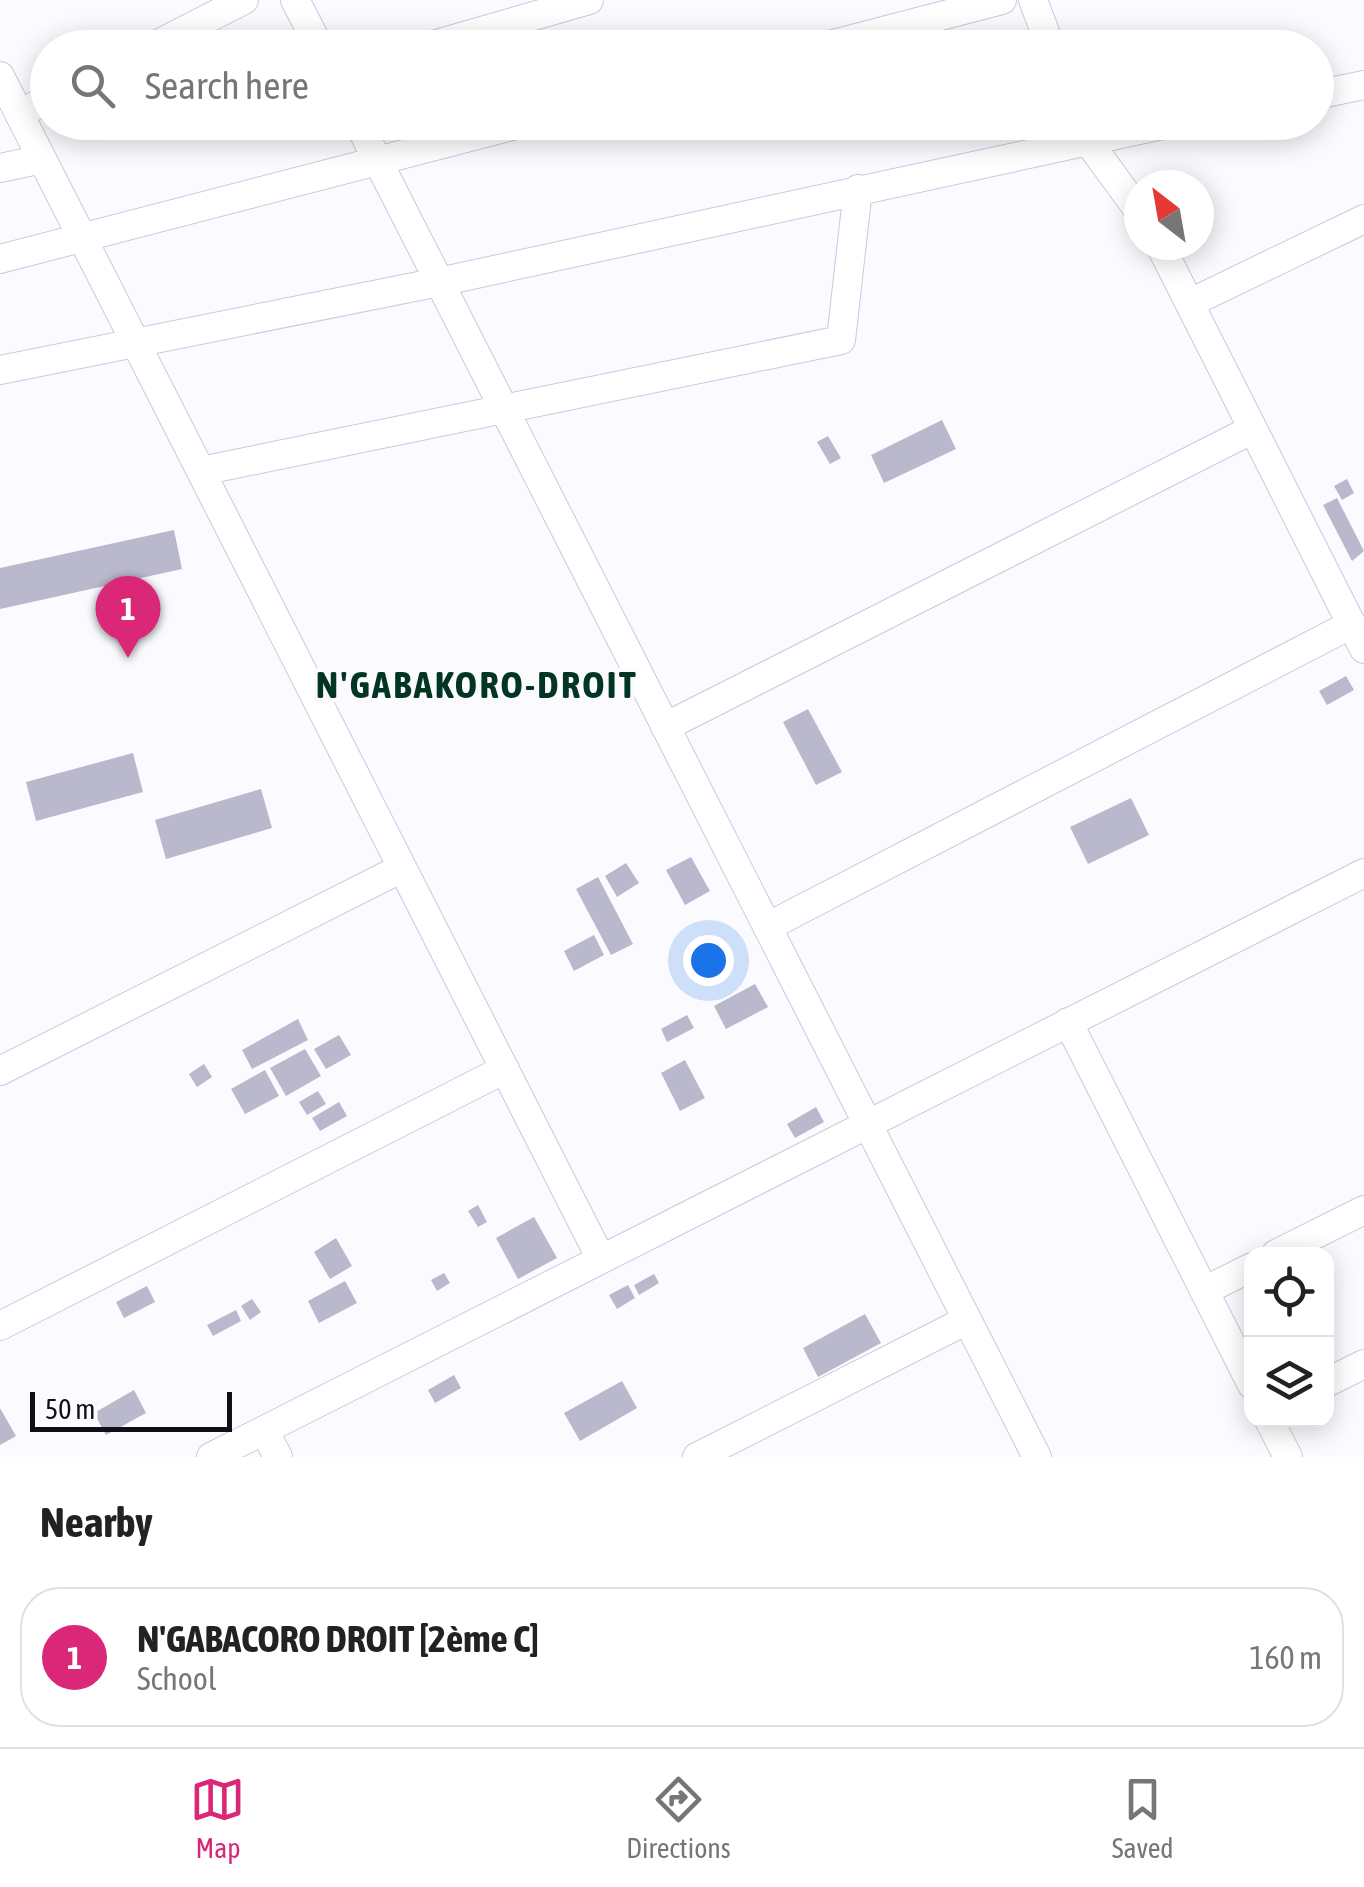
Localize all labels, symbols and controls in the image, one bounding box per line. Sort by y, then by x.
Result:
search box [30,30,1334,140]
icon: search [65,58,120,113]
text: Search here [145,64,309,107]
north arrow [1124,170,1214,260]
pin: 1 [96,576,160,658]
district label: N'GABAKORO-DROIT [316,663,638,706]
your location [683,935,734,986]
map controls [1244,1247,1334,1427]
button: locate [1244,1247,1334,1337]
button: layers [1244,1337,1334,1427]
scale bar [30,1387,232,1432]
text: 50 m [45,1393,95,1425]
text: Nearby [40,1498,153,1546]
text: N'GABACORO DROIT [2ème C] [137,1617,539,1660]
text: 1 [67,1639,82,1676]
text: 160 m [1249,1639,1322,1676]
text: School [137,1660,216,1697]
tab: Map [190,1772,245,1864]
tab: Directions [626,1772,731,1864]
tab: Saved [1112,1772,1174,1864]

